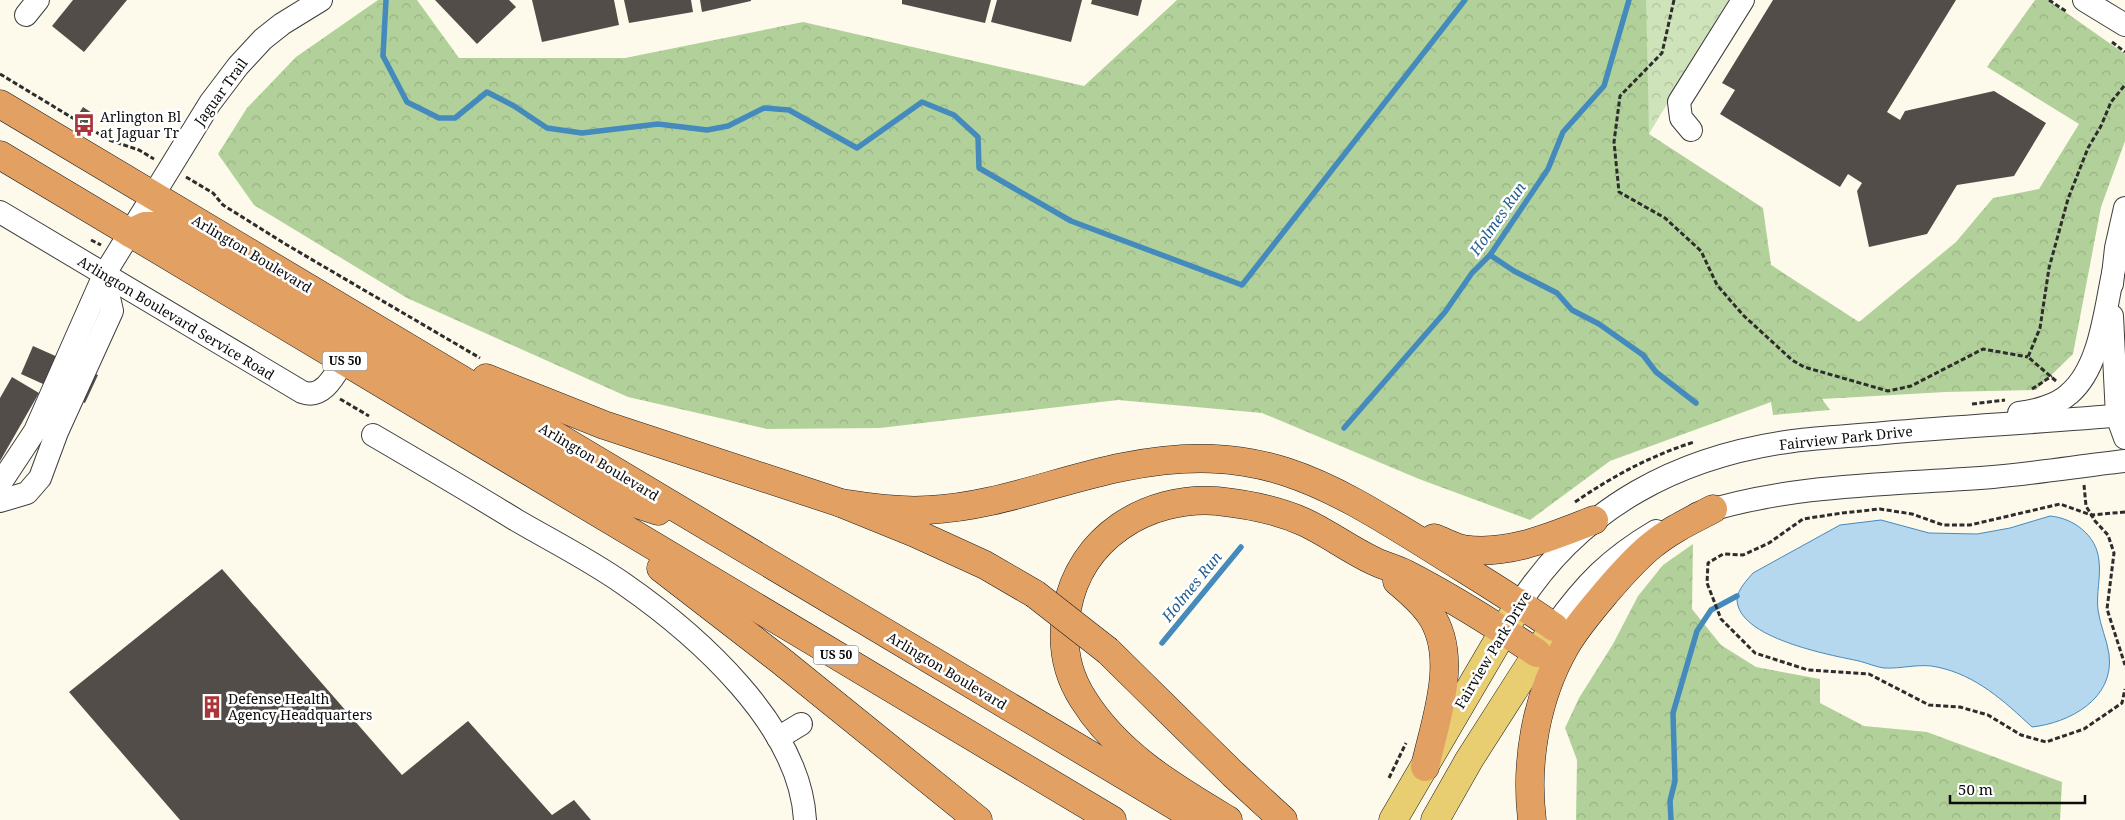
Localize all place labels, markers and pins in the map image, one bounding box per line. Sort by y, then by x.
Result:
place label: Arlington Bl at Jaguar Tr [100,107,182,142]
bus stop icon: Arlington Bl at Jaguar Tr [71,112,97,138]
place label: Defense Health Agency Headquarters [228,689,372,724]
building icon: Defense Health Agency Headquarters [199,694,225,720]

